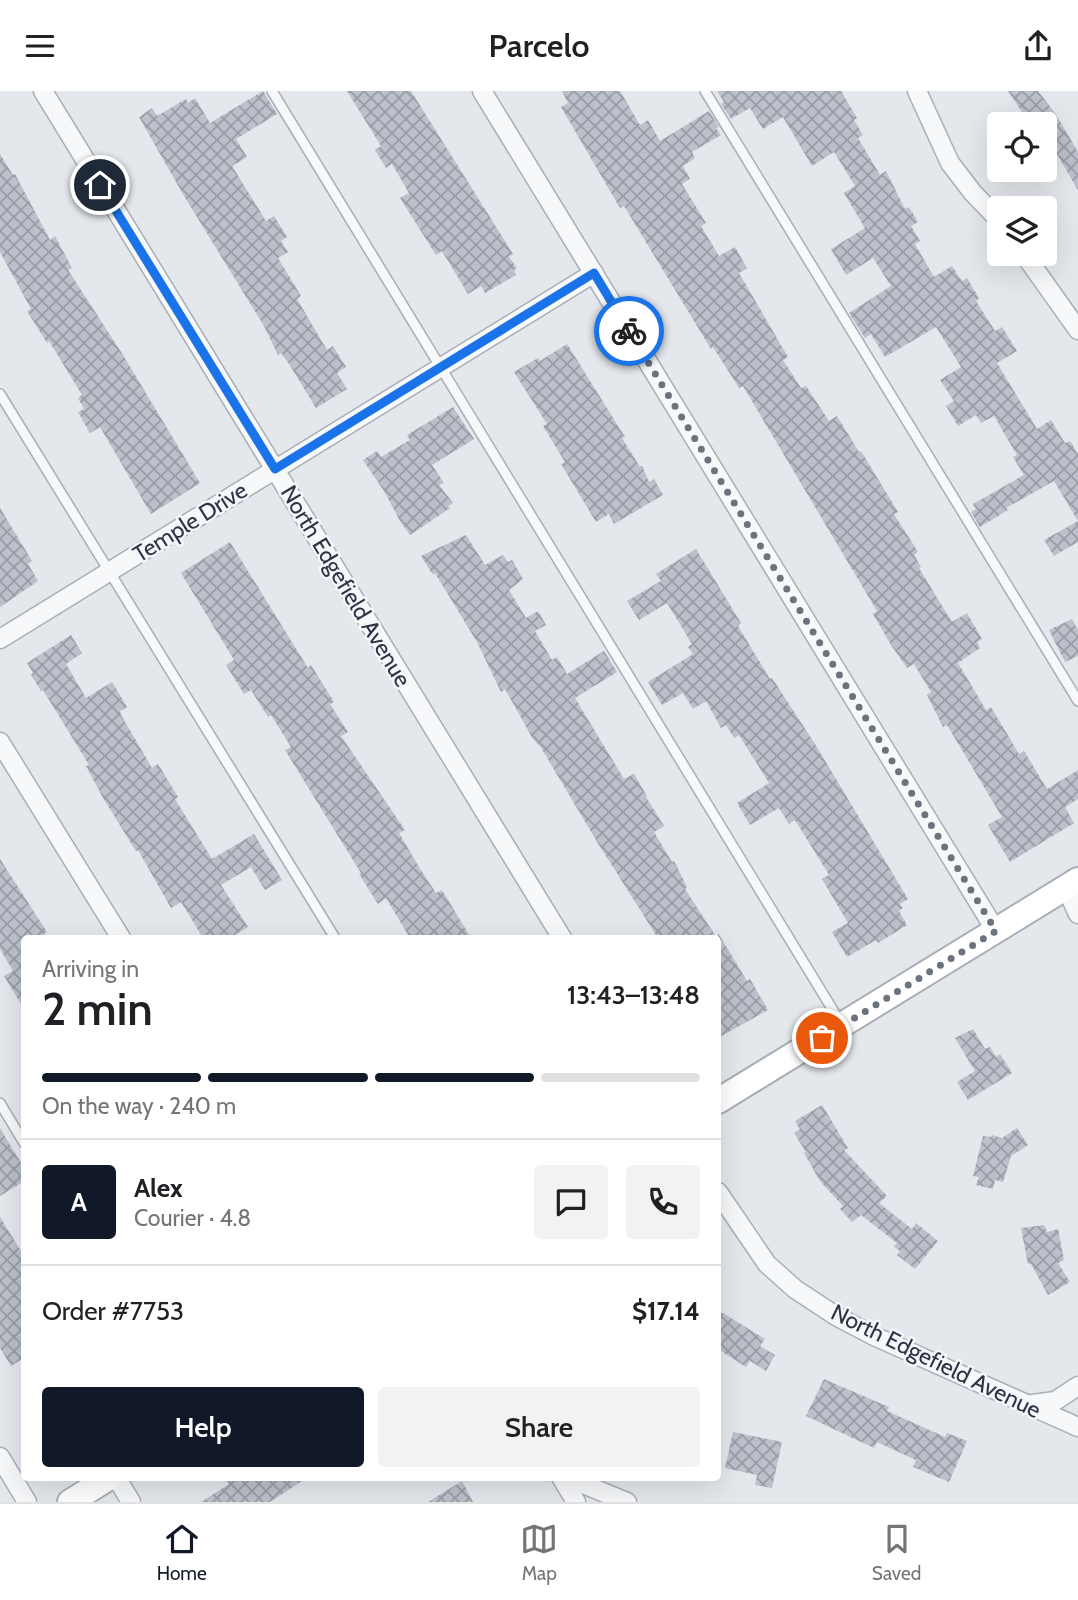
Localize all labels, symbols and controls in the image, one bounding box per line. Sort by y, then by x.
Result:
text: Parcelo [489,26,589,65]
icon: menu [21,27,59,65]
icon: share [1019,27,1057,65]
map controls [987,112,1057,266]
button: locate [987,112,1057,182]
pin [70,155,130,215]
icon: home [81,166,119,204]
button: layers [987,196,1057,266]
courier [594,296,664,366]
icon: bike [610,312,648,350]
street label: Temple Drive [128,476,252,568]
street label: North Edgefield Avenue [275,480,417,692]
text: Arriving in [42,955,139,983]
text: 13:43–13:48 [567,979,700,1011]
text: 2 min [42,981,153,1037]
pin [792,1008,852,1068]
icon: bag [803,1019,841,1057]
text: On the way · 240 m [42,1092,236,1120]
button: chat [534,1165,608,1239]
button: phone [626,1165,700,1239]
text: Alex [134,1172,183,1204]
text: A [71,1186,87,1218]
text: Courier · 4.8 [134,1204,251,1232]
text: Order #7753 [42,1295,184,1327]
text: $17.14 [632,1295,700,1327]
street label: North Edgefield Avenue [827,1298,1046,1424]
button: Help [42,1387,364,1467]
button: Share [378,1387,700,1467]
tab: Home [157,1520,207,1585]
tab: Map [520,1520,558,1585]
tab: Saved [872,1520,921,1585]

